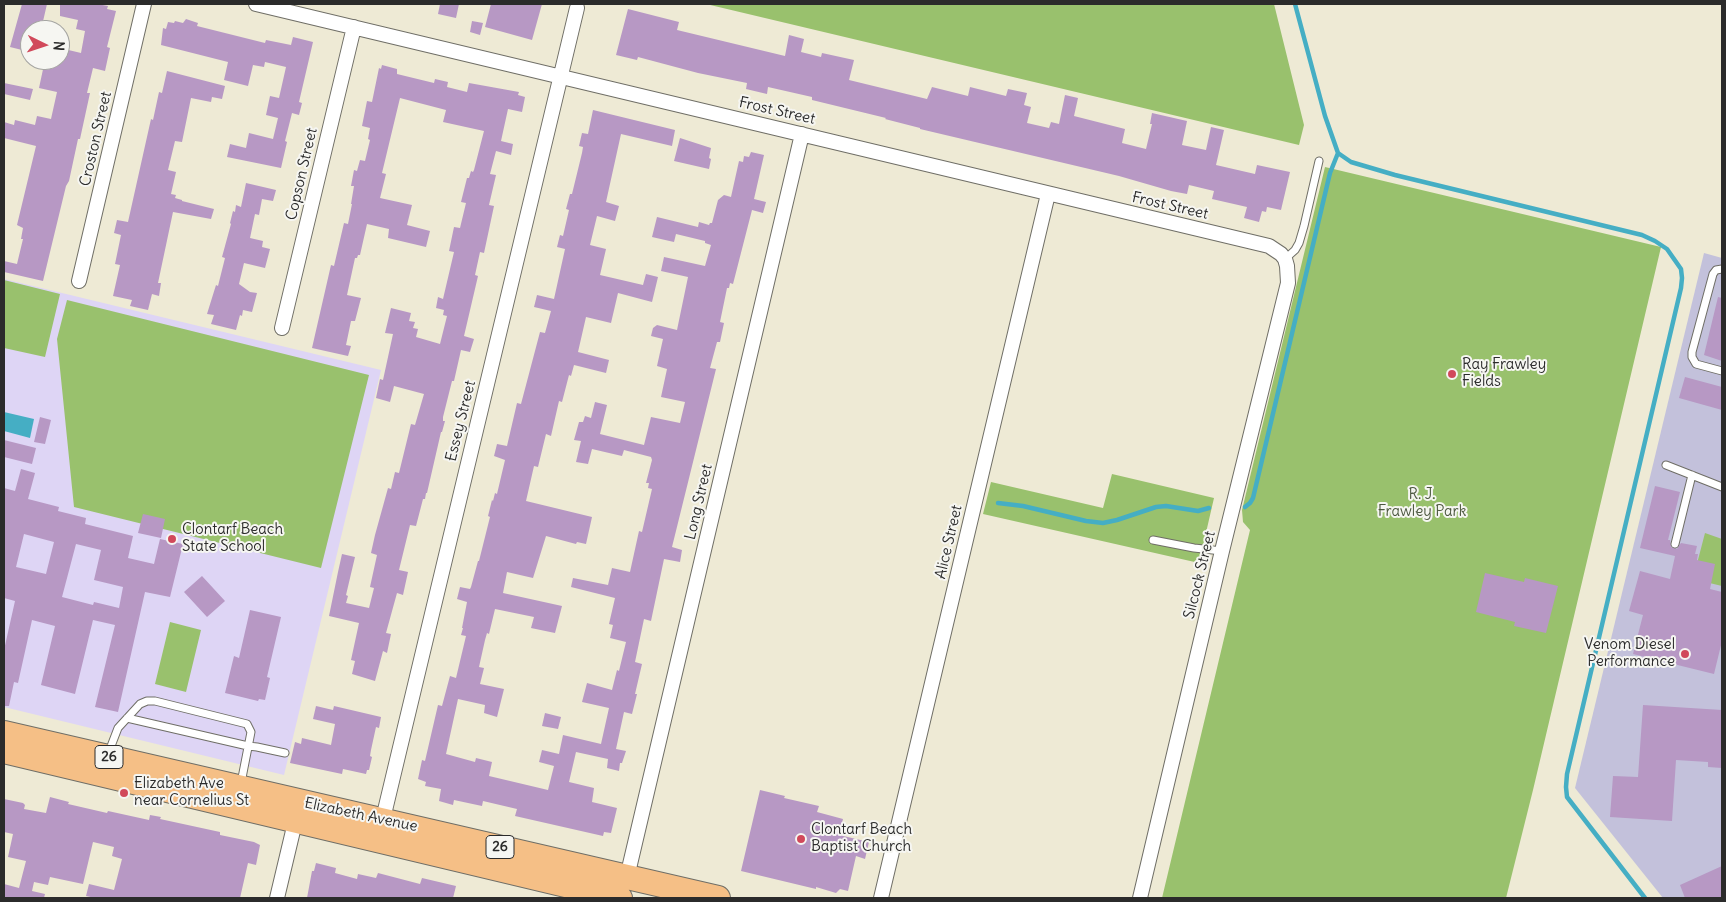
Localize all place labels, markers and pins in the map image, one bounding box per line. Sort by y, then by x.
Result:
place label: Ray Frawley Fields [1462,356,1546,391]
marker: Ray Frawley Fields [1446,368,1458,380]
place label: Clontarf Beach State School [182,521,283,556]
marker: Clontarf Beach State School [166,533,178,545]
place label: Venom Diesel Performance [1584,636,1675,671]
marker: Venom Diesel Performance [1679,648,1691,660]
place label: Elizabeth Ave near Cornelius St [134,775,249,810]
marker: Elizabeth Ave near Cornelius St [118,787,130,799]
place label: Clontarf Beach Baptist Church [811,821,912,856]
marker: Clontarf Beach Baptist Church [795,833,807,845]

